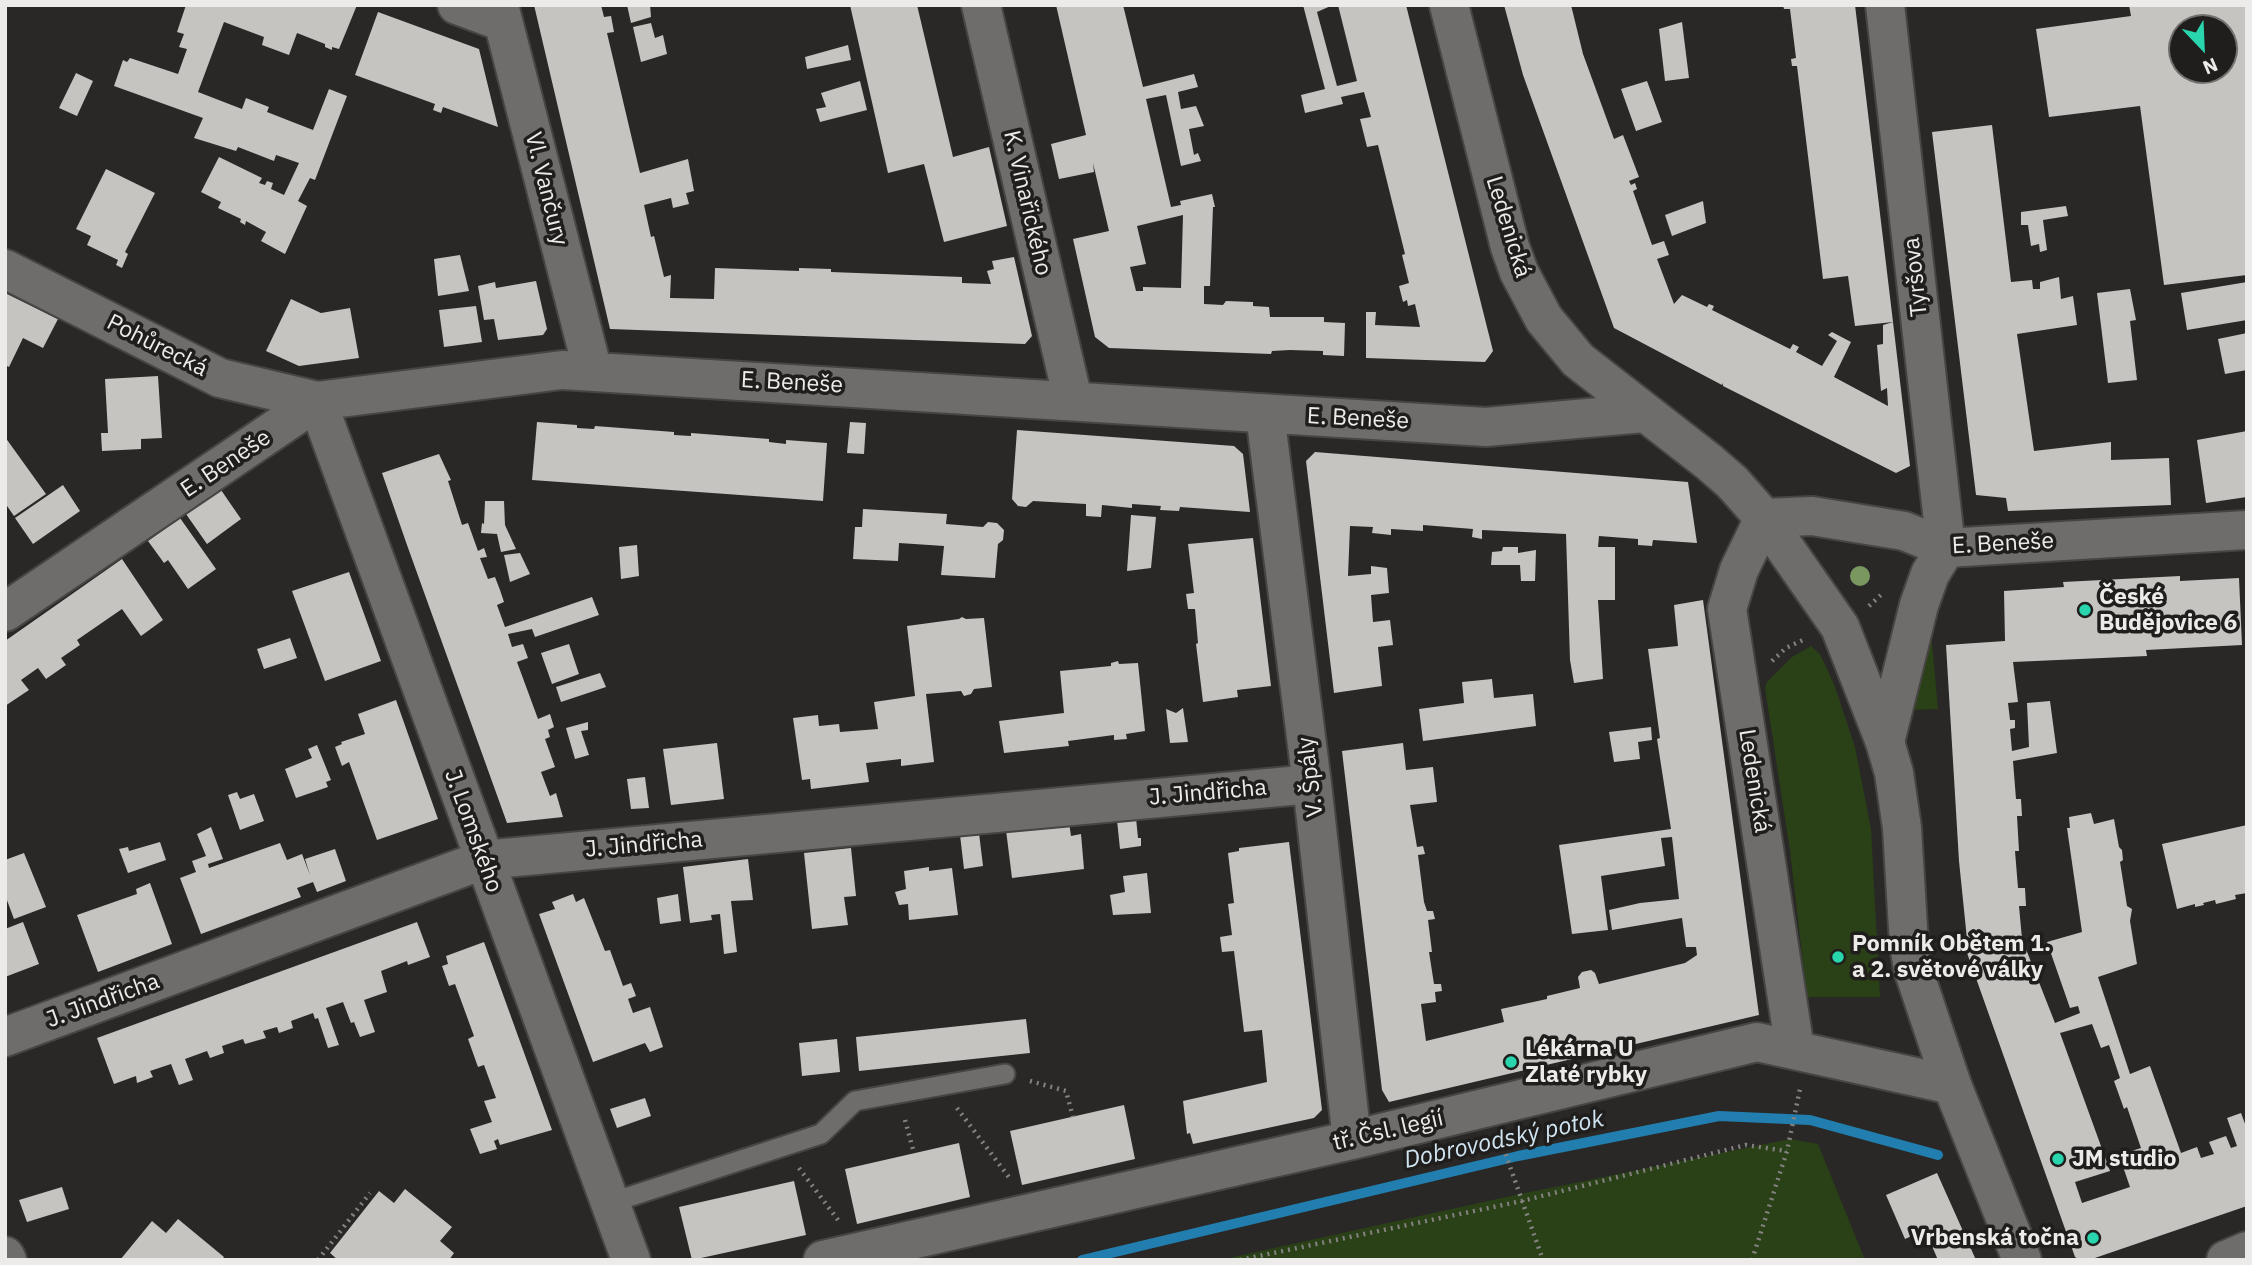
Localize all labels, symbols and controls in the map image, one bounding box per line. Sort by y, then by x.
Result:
north arrow [2168,14,2238,84]
text: N [2199,53,2221,80]
street label: K. Vinařického [997,128,1057,278]
street label: Vl. Vančury [519,130,573,248]
street label: Ledenická [1480,173,1536,281]
street label: Tyršova [1898,236,1934,318]
street label: Pohůrecká [102,309,212,383]
street label: E. Beneše [740,367,844,399]
street label: E. Beneše [1306,403,1410,435]
street label: E. Beneše [176,424,276,504]
street label: E. Beneše [1951,528,2055,560]
place label: České Budějovice 6 [2099,583,2237,637]
marker: České Budějovice 6 [2077,602,2093,618]
street label: Ledenická [1732,727,1776,835]
street label: V. Špály [1292,735,1330,819]
street label: J. Lomského [438,766,508,896]
street label: J. Jindřicha [1148,774,1268,812]
street label: J. Jindřicha [584,826,704,864]
place label: Pomník Obětem 1. a 2. světové války [1852,930,2051,984]
marker: Pomník Obětem 1. a 2. světové války [1830,949,1846,965]
street label: J. Jindřicha [43,968,163,1034]
place label: Lékárna U Zlaté rybky [1525,1035,1647,1089]
marker: Lékárna U Zlaté rybky [1503,1054,1519,1070]
street label: tř. Čsl. legií [1330,1105,1446,1157]
water label: Dobrovodský potok [1401,1105,1607,1175]
place label: JM studio [2072,1145,2177,1173]
marker: JM studio [2050,1151,2066,1167]
place label: Vrbenská točna [1911,1224,2079,1252]
marker: Vrbenská točna [2085,1230,2101,1246]

